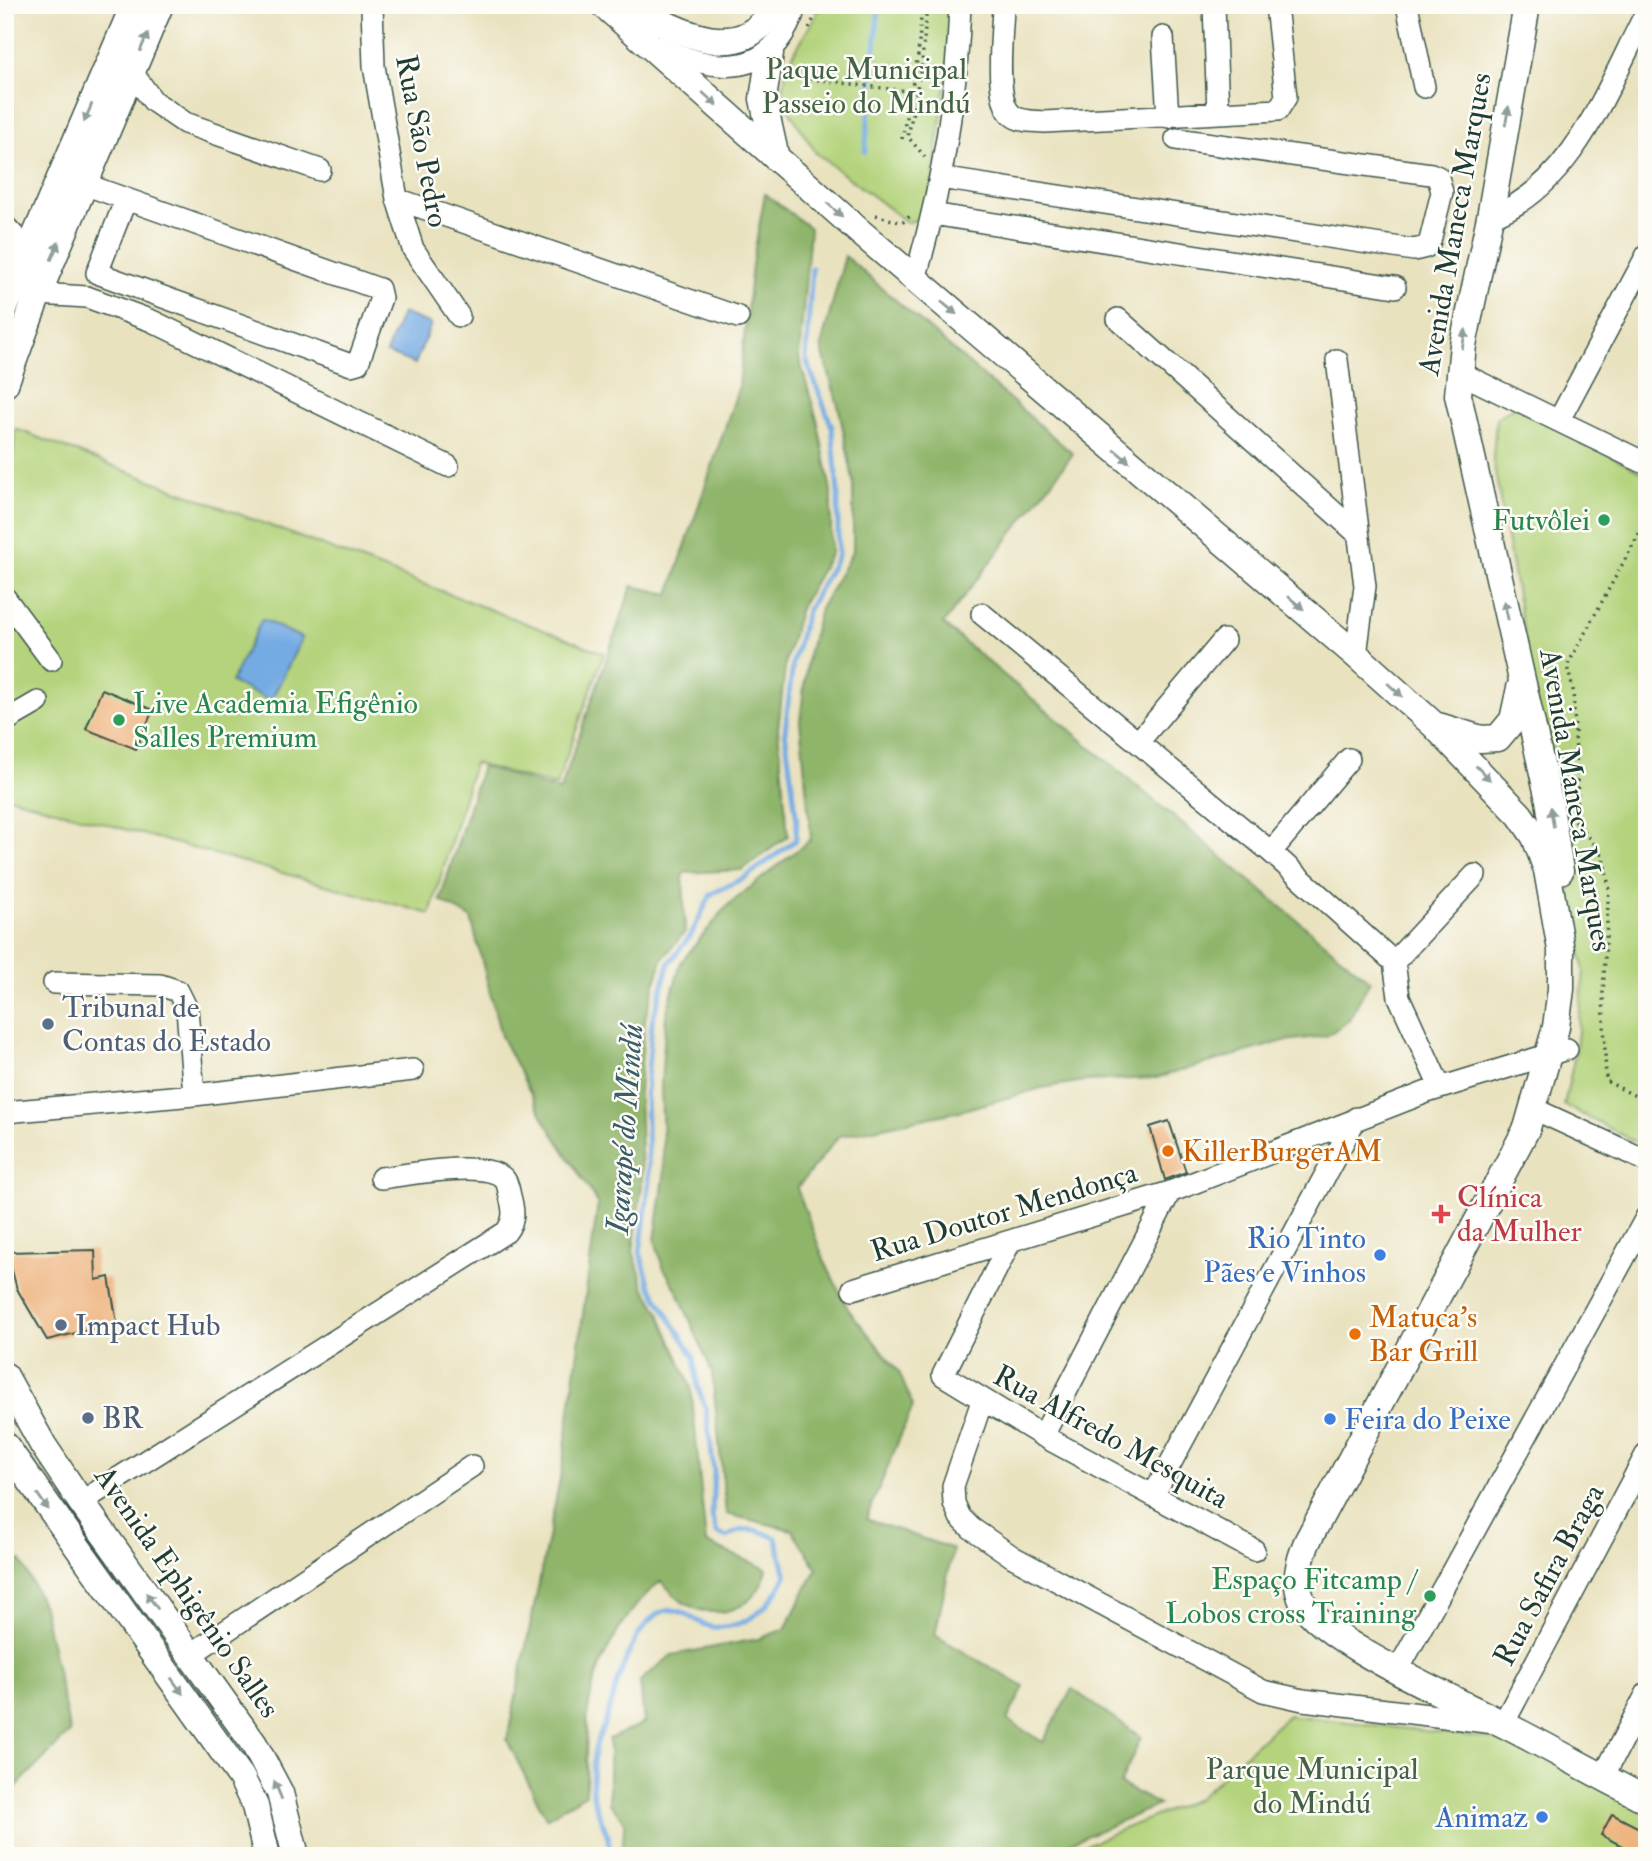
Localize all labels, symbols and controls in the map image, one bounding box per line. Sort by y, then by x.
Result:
one-way arrow [139,31,150,52]
park label: Paque Municipal Passeio do Mindú [761,51,971,122]
street label: Rua São Pedro [387,52,457,230]
street label: Avenida Maneca Marques [1410,70,1500,379]
one-way arrow [701,91,718,107]
one-way arrow [82,103,94,123]
one-way arrow [1502,105,1513,127]
one-way arrow [826,202,844,218]
one-way arrow [50,240,61,261]
one-way arrow [940,300,958,316]
one-way arrow [1459,328,1470,350]
one-way arrow [1114,448,1131,463]
place label: Futvôlei [1492,502,1590,539]
marker: Futvôlei [1596,512,1612,528]
one-way arrow [1287,595,1304,610]
one-way arrow [1501,599,1512,621]
street label: Avenida Maneca Marques [1531,645,1621,954]
one-way arrow [1386,682,1404,698]
place label: Live Academia Efigênio Salles Premium [133,685,418,756]
marker: Live Academia Efigênio Salles Premium [111,712,127,728]
one-way arrow [1474,764,1491,781]
one-way arrow [1546,806,1557,828]
place label: Tribunal de Contas do Estado [62,989,271,1060]
marker: Tribunal de Contas do Estado [40,1016,56,1032]
water label: Igarapé do Mindú [598,1021,652,1237]
place label: KillerBurgerAM [1182,1133,1382,1170]
marker: KillerBurgerAM [1160,1143,1176,1159]
street label: Rua Doutor Mendonça [866,1154,1142,1270]
place label: Clínica da Mulher [1457,1179,1582,1250]
marker: Clínica da Mulher [1431,1204,1451,1224]
place label: Rio Tinto Pães e Vinhos [1203,1220,1366,1291]
marker: Rio Tinto Pães e Vinhos [1372,1247,1388,1263]
place label: Matuca's Bar Grill [1369,1299,1479,1370]
place label: Impact Hub [75,1307,220,1344]
marker: Impact Hub [53,1317,69,1333]
marker: Matuca's Bar Grill [1347,1326,1363,1342]
street label: Rua Alfredo Mesquita [987,1357,1236,1517]
place label: BR [102,1400,144,1437]
place label: Feira do Peixe [1344,1401,1511,1438]
marker: BR [80,1410,96,1426]
marker: Feira do Peixe [1322,1411,1338,1427]
street label: Avenida Ephigênio Salles [86,1458,288,1725]
street label: Rua Safira Braga [1486,1477,1613,1672]
one-way arrow [36,1493,50,1511]
place label: Espaço Fitcamp / Lobos cross Training [1165,1561,1419,1632]
marker: Espaço Fitcamp / Lobos cross Training [1422,1588,1438,1604]
one-way arrow [145,1592,159,1610]
one-way arrow [170,1677,184,1695]
park label: Parque Municipal do Mindú [1206,1751,1419,1822]
one-way arrow [272,1779,283,1800]
place label: Animaz [1434,1799,1528,1836]
marker: Animaz [1534,1809,1550,1825]

